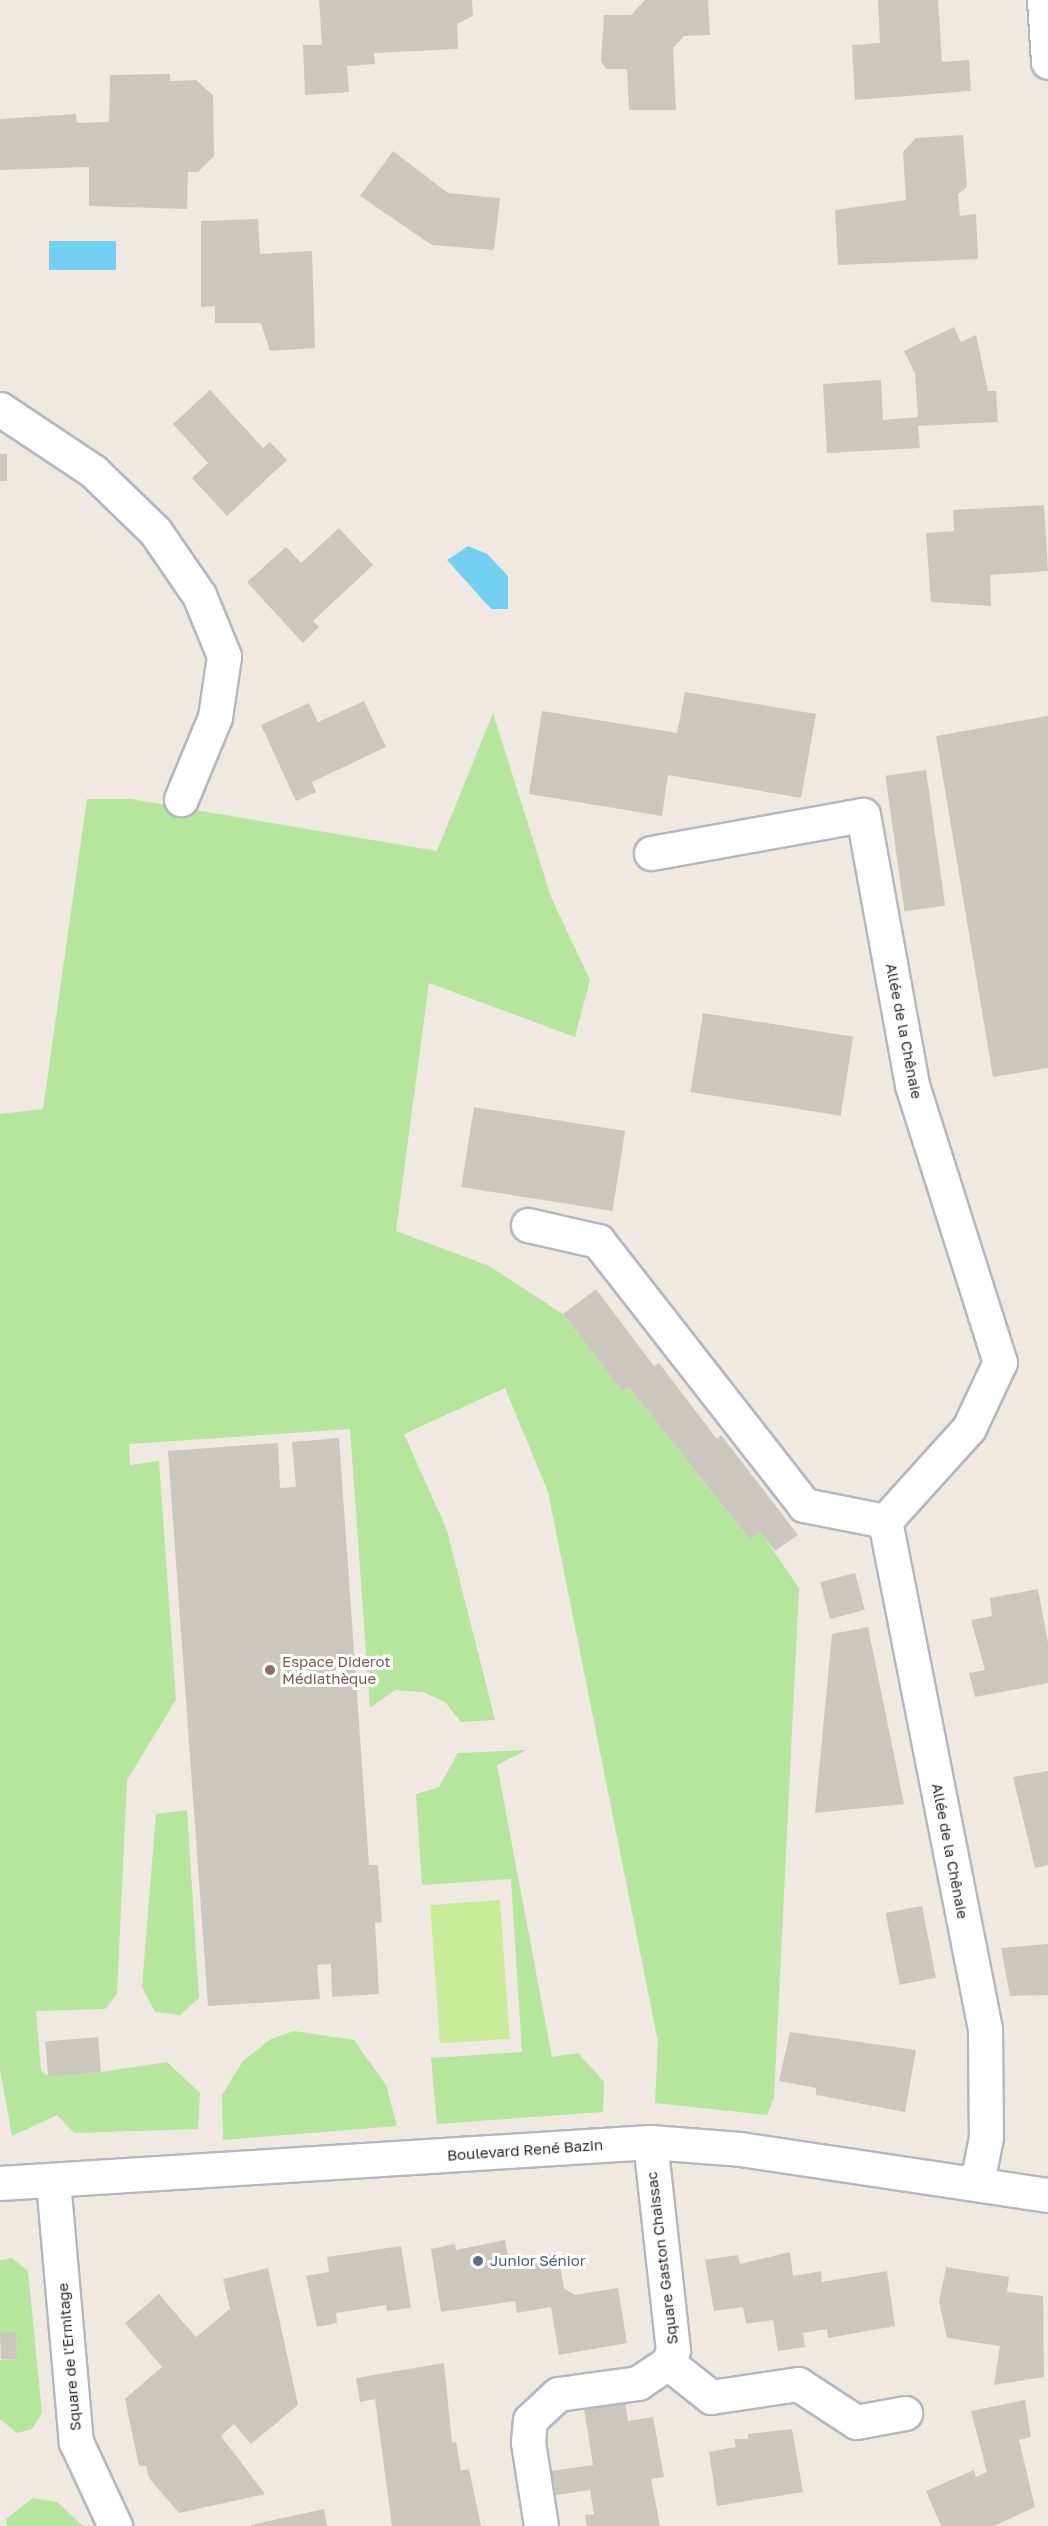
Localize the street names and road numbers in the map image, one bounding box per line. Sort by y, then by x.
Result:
street label: Allée de la Chênaie [882,962,926,1100]
street label: Allée de la Chênaie [928,1782,972,1920]
street label: Boulevard René Bazin [447,2136,603,2164]
street label: Square Gaston Chaissac [642,2171,682,2345]
street label: Square de l'Ermitage [54,2282,84,2432]

